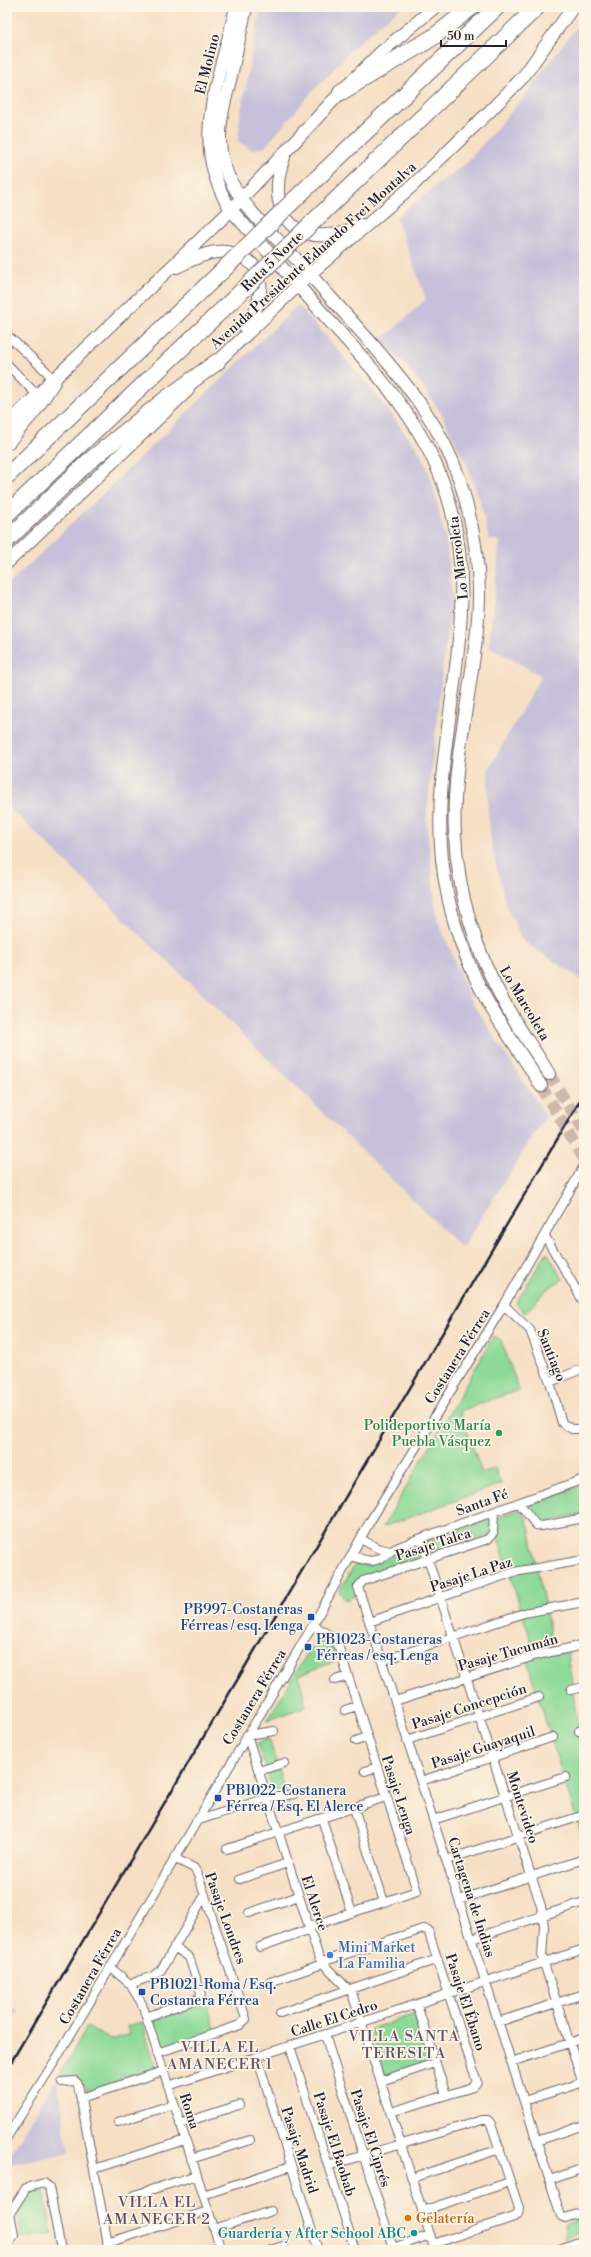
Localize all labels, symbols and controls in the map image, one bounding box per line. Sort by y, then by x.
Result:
scale bar [441,22,506,48]
text: 50 m [447,29,475,44]
street label: El Molino [192,32,224,96]
street label: Avenida Presidente Eduardo Frei Montalva [206,158,421,354]
street label: Ruta 5 Norte [238,228,308,296]
street label: Lo Marcoleta [445,514,473,601]
street label: Lo Marcoleta [495,963,554,1045]
street label: Costanera Férrea [421,1305,495,1408]
street label: Santiago [532,1326,570,1384]
place label: Polideportivo María Puebla Vásquez [364,1417,492,1451]
marker: Polideportivo María Puebla Vásquez [494,1428,504,1438]
street label: Santa Fé [454,1485,511,1521]
street label: Pasaje Talca [393,1524,474,1566]
street label: Pasaje La Paz [428,1553,515,1597]
place label: PB997-Costaneras Férreas / esq. Lenga [180,1601,304,1635]
marker: PB997-Costaneras Férreas / esq. Lenga [306,1612,316,1622]
street label: Pasaje Tucumán [456,1630,561,1676]
place label: PB1023-Costaneras Férreas / esq. Lenga [316,1631,442,1665]
marker: PB1023-Costaneras Férreas / esq. Lenga [303,1642,313,1652]
street label: Costanera Férrea [219,1645,291,1749]
street label: Pasaje Concepción [410,1680,530,1734]
street label: Pasaje Guayaquil [429,1723,537,1773]
street label: Pasaje Lenga [377,1753,420,1838]
street label: Montevideo [502,1769,542,1846]
place label: PB1022-Costanera Férrea / Esq. El Alerce [226,1782,364,1816]
marker: PB1022-Costanera Férrea / Esq. El Alerce [213,1793,223,1803]
street label: Cartagena de Indias [443,1835,499,1960]
street label: Pasaje Londres [200,1870,250,1967]
street label: El Alerce [297,1873,331,1933]
street label: Costanera Férrea [56,1924,126,2028]
place label: Mini Market La Familia [338,1939,415,1973]
marker: Mini Market La Familia [325,1950,335,1960]
street label: Pasaje El Ébano [441,1951,491,2053]
place label: PB1021-Roma / Esq. Costanera Férrea [150,1976,276,2010]
marker: PB1021-Roma / Esq. Costanera Férrea [137,1987,147,1997]
street label: Calle El Cedro [289,1996,380,2041]
district label: VILLA SANTA TERESITA [347,2027,460,2063]
district label: VILLA EL AMANECER 1 [166,2038,273,2074]
street label: Pasaje El Ciprés [346,2087,394,2189]
street label: Pasaje El Baobab [309,2090,359,2199]
street label: Roma [175,2091,204,2132]
street label: Pasaje Madrid [277,2105,322,2196]
district label: VILLA EL AMANECER 2 [102,2193,211,2229]
place label: Gelatería [416,2210,475,2228]
marker: Gelatería [403,2213,413,2223]
place label: Guardería y After School ABC [218,2225,406,2243]
marker: Guardería y After School ABC [409,2228,419,2238]

